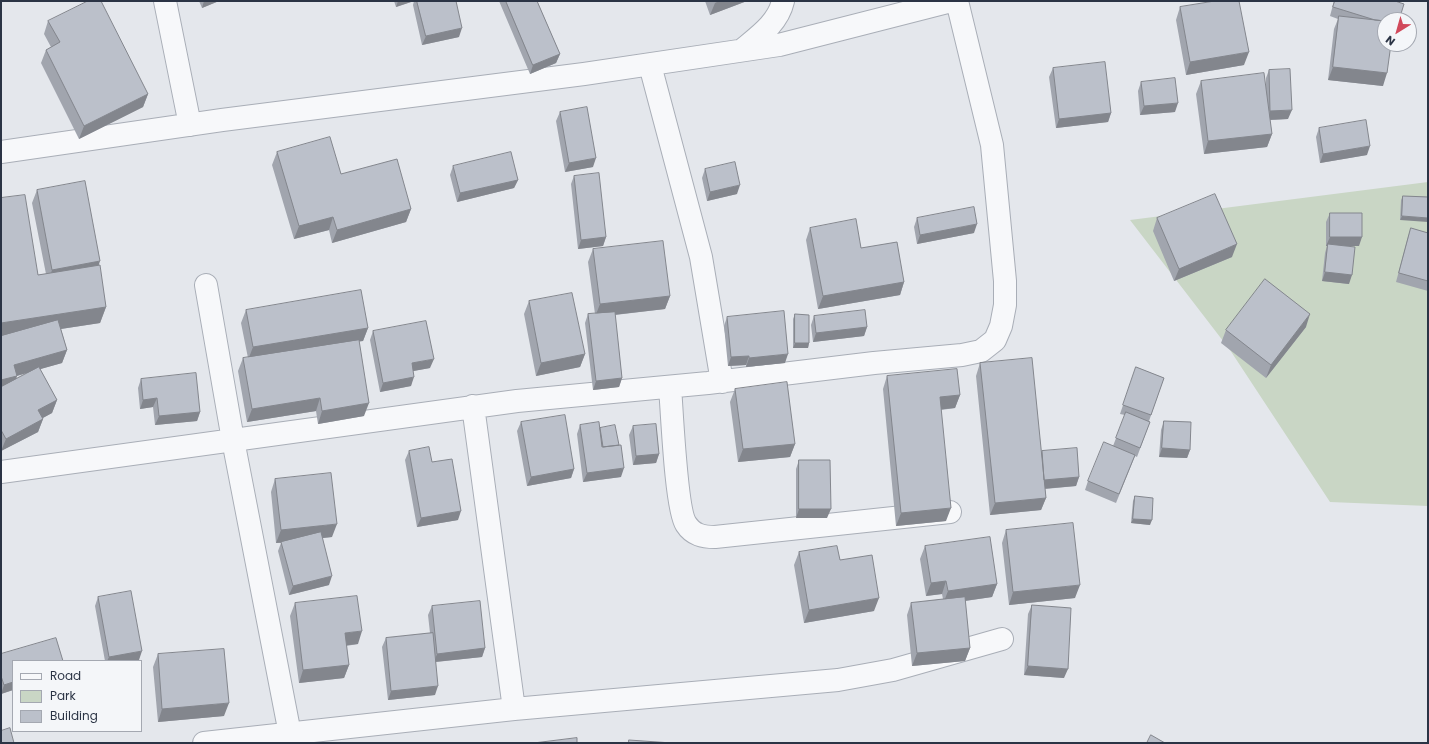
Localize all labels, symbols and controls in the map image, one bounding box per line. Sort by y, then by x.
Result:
north arrow [1377,12,1417,52]
text: N [1382,32,1399,50]
legend [12,660,142,732]
text: Road [50,667,81,684]
text: Park [50,687,76,704]
text: Building [50,707,98,724]

